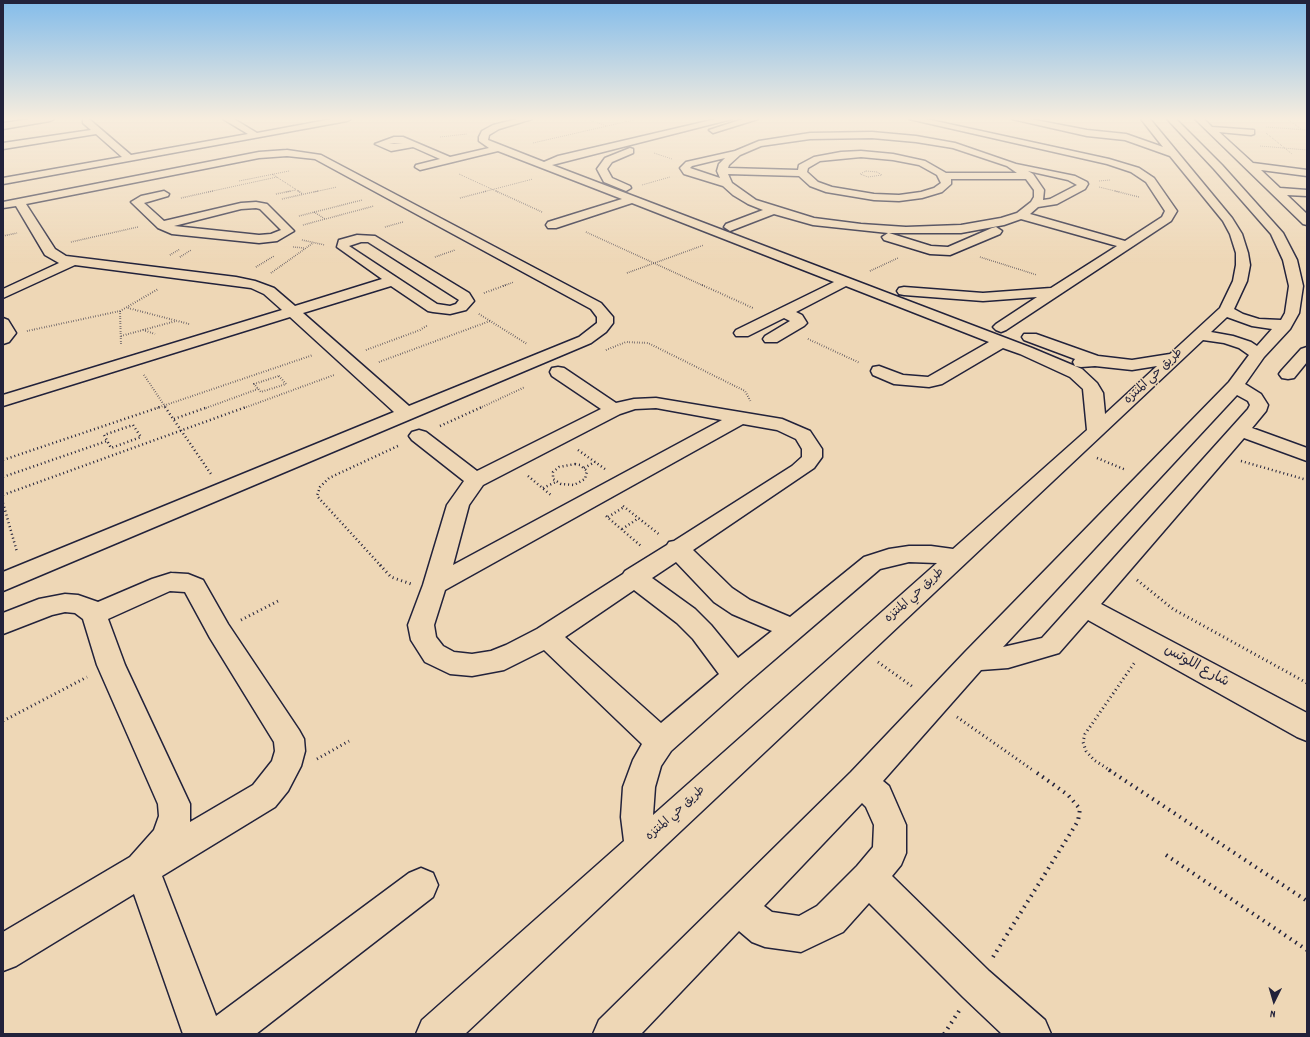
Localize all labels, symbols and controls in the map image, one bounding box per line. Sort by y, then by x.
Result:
street label: طريق حي المنتزه [1122,346,1186,408]
street label: طريق حي المنتزه [882,566,948,626]
street label: شارع اللوتس [1161,642,1231,692]
street label: طريق حي المنتزه [643,784,709,844]
north arrow [1254,981,1294,1021]
text: N [1270,1005,1276,1021]

